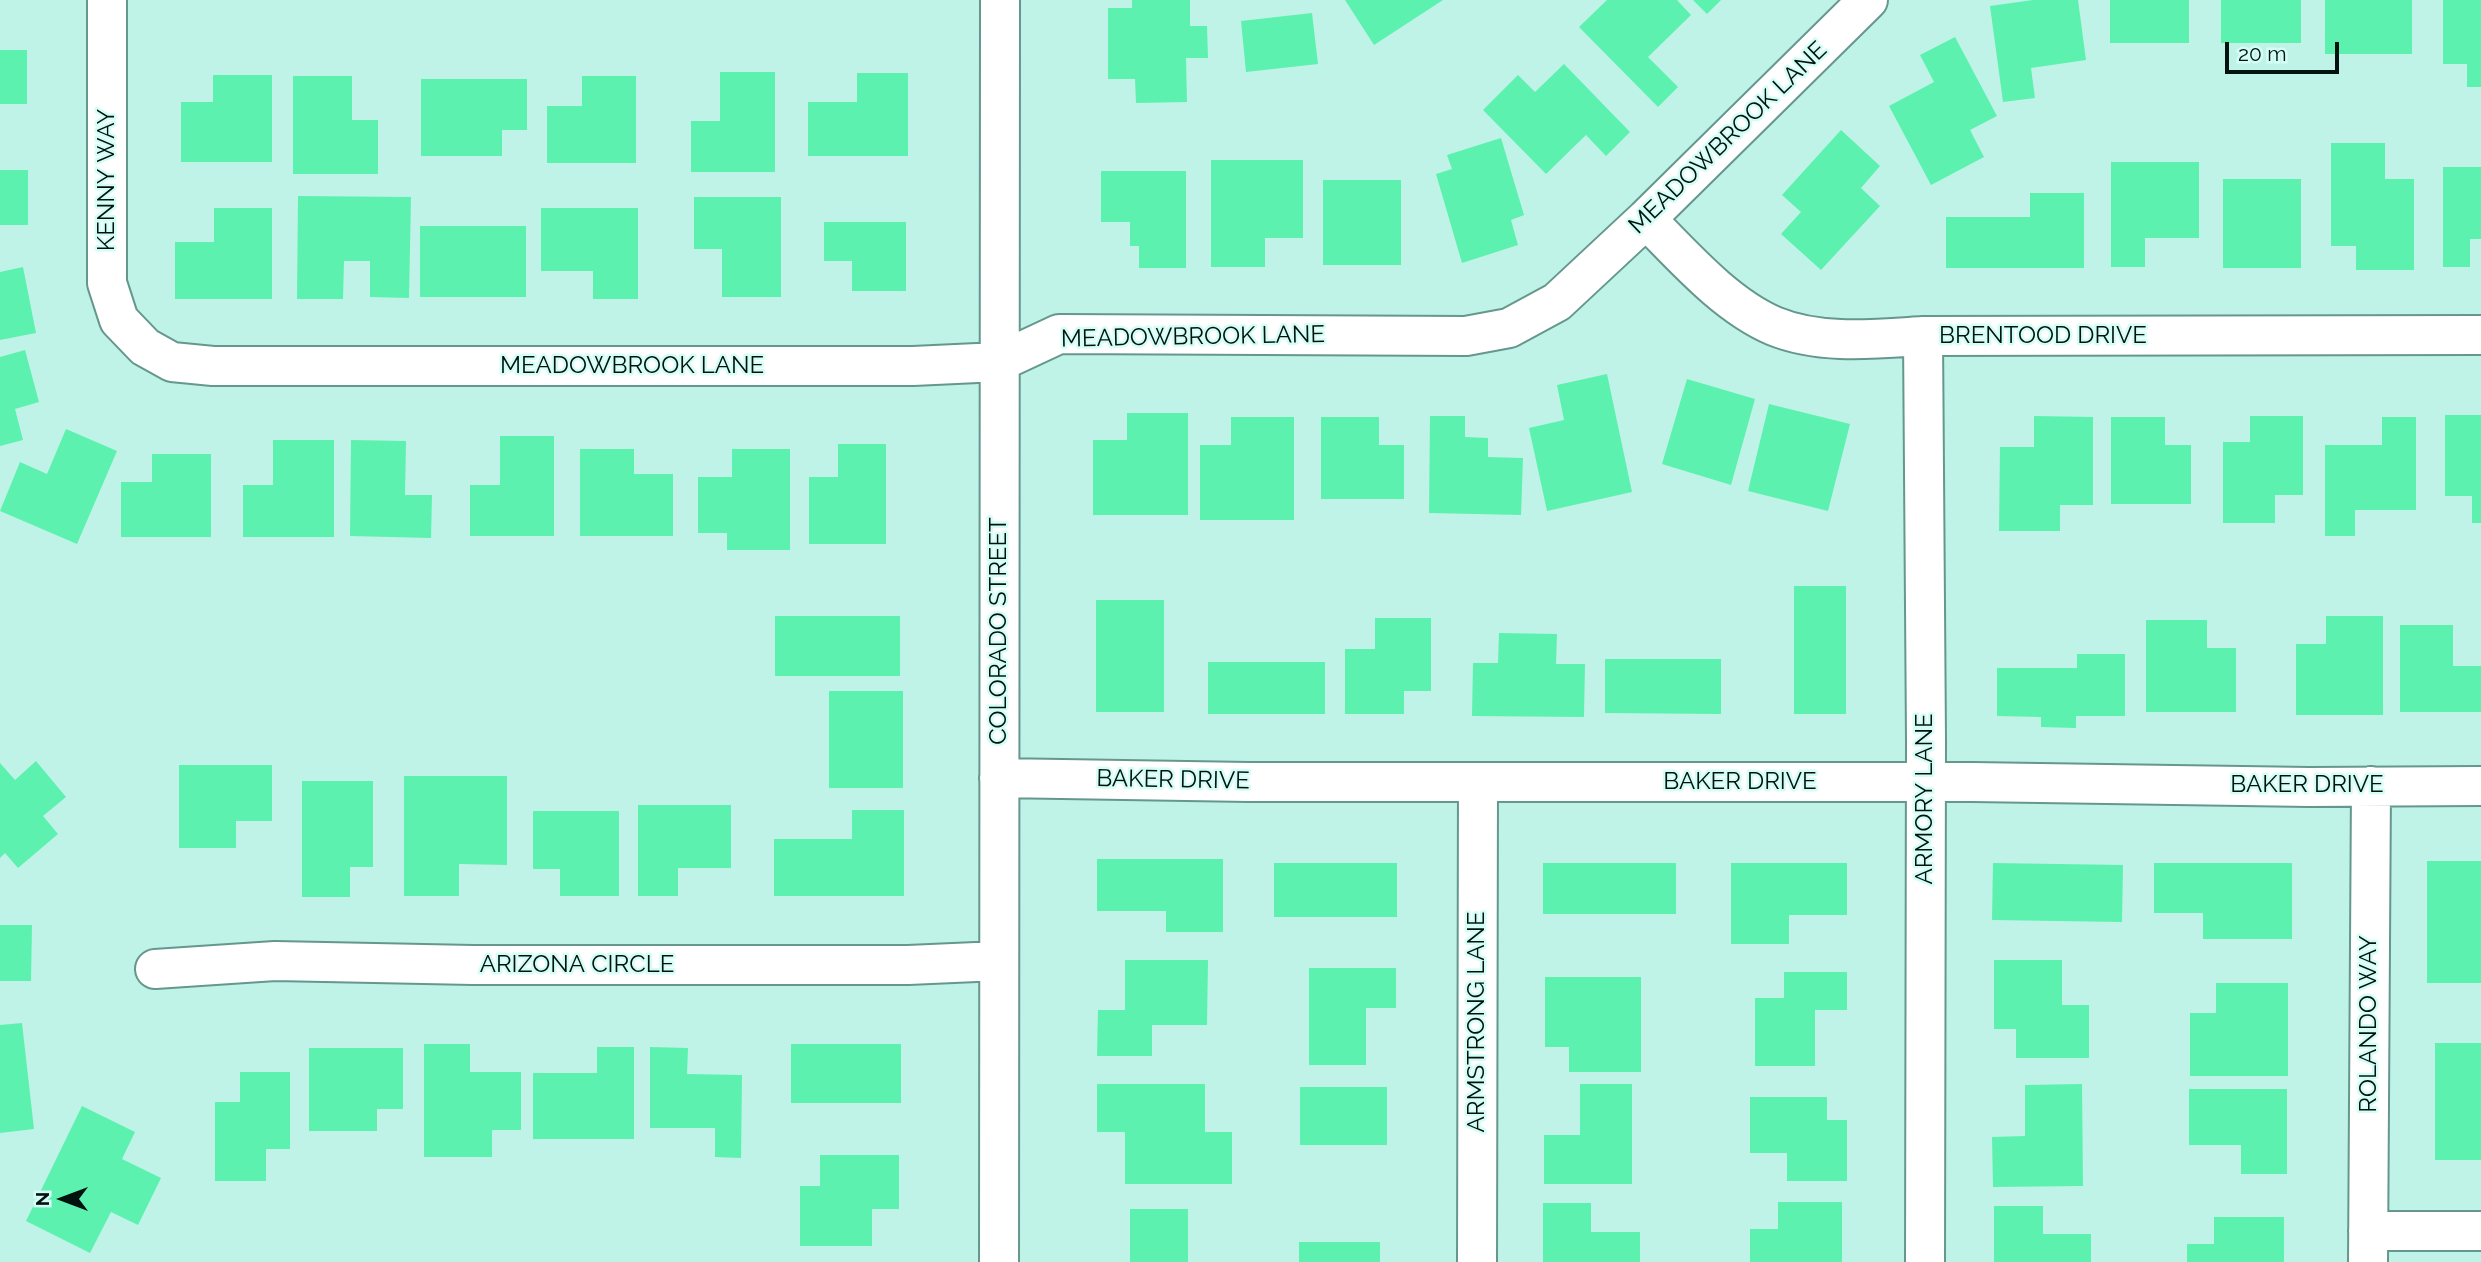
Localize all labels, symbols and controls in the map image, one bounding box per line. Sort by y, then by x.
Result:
scale bar [2229,28,2343,72]
street label: MEADOWBROOK LANE [1623,36,1833,240]
text: 20 m [2238,41,2286,66]
street label: KENNY WAY [93,109,121,251]
street label: MEADOWBROOK LANE [1061,320,1325,354]
street label: BRENTOOD DRIVE [1939,322,2147,350]
street label: MEADOWBROOK LANE [500,352,764,380]
street label: COLORADO STREET [985,517,1013,745]
street label: ARMORY LANE [1911,713,1939,885]
street label: BAKER DRIVE [1096,764,1250,796]
street label: BAKER DRIVE [1663,768,1817,796]
street label: BAKER DRIVE [2230,771,2384,799]
street label: ARMSTRONG LANE [1463,911,1491,1133]
street label: ROLANDO WAY [2355,935,2383,1113]
street label: ARIZONA CIRCLE [480,951,674,979]
north arrow [28,1164,98,1234]
text: N [31,1192,53,1206]

